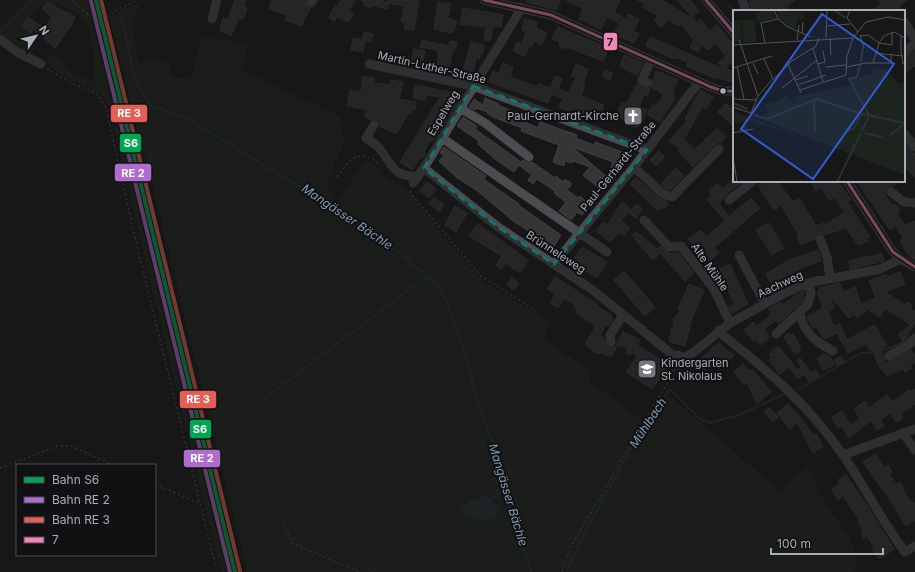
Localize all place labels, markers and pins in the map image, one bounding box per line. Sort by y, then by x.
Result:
unlabelled marker [718,86,728,96]
church icon: Paul-Gerhardt-Kirche [622,105,644,127]
place label: Paul-Gerhardt-Kirche [507,109,619,123]
place label: Kindergarten St. Nikolaus [661,356,728,383]
school or university icon: Kindergarten St. Nikolaus [636,358,658,380]

